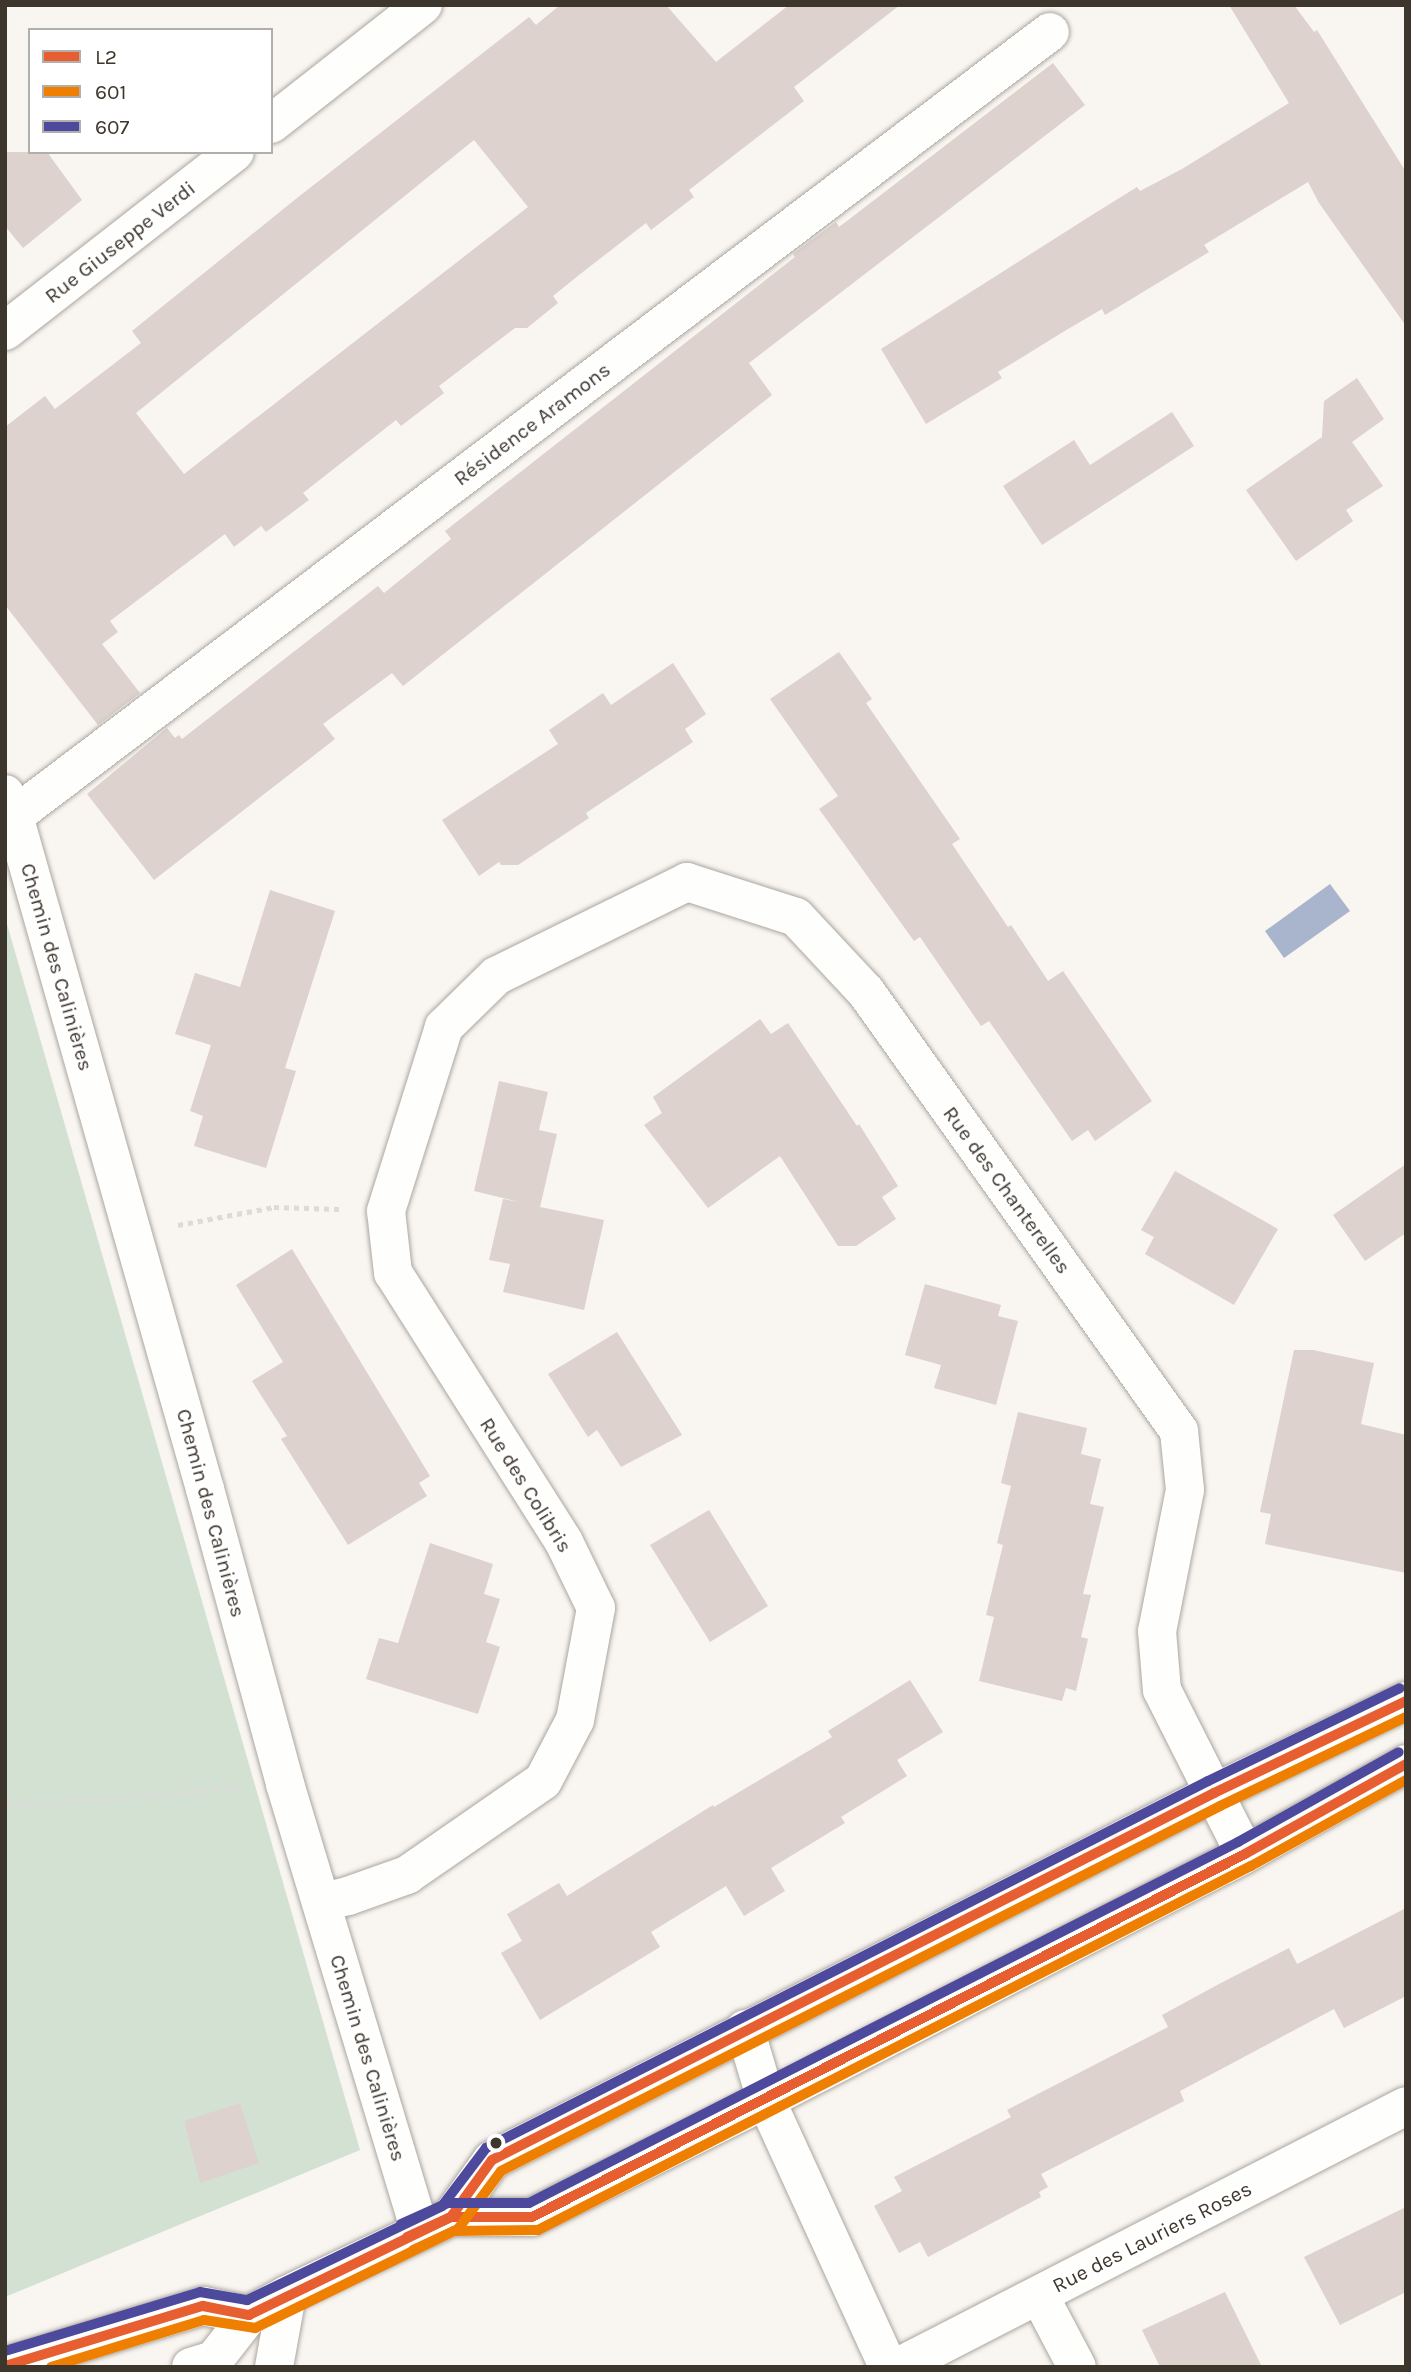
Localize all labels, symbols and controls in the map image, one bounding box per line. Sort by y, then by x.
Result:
legend [28,28,273,154]
text: L2 [95,45,117,69]
text: 601 [95,80,126,104]
text: 607 [95,115,129,139]
street label: Rue Giuseppe Verdi [40,175,200,309]
street label: Résidence Aramons [449,357,615,491]
street label: Chemin des Calinières [15,860,99,1074]
street label: Rue des Chanterelles [938,1101,1076,1279]
street label: Chemin des Calinières [171,1406,251,1620]
street label: Rue des Colibris [474,1413,578,1557]
street label: Chemin des Calinières [325,1952,411,2164]
unlabelled marker [489,2136,503,2150]
street label: Rue des Lauriers Roses [1048,2176,1256,2298]

